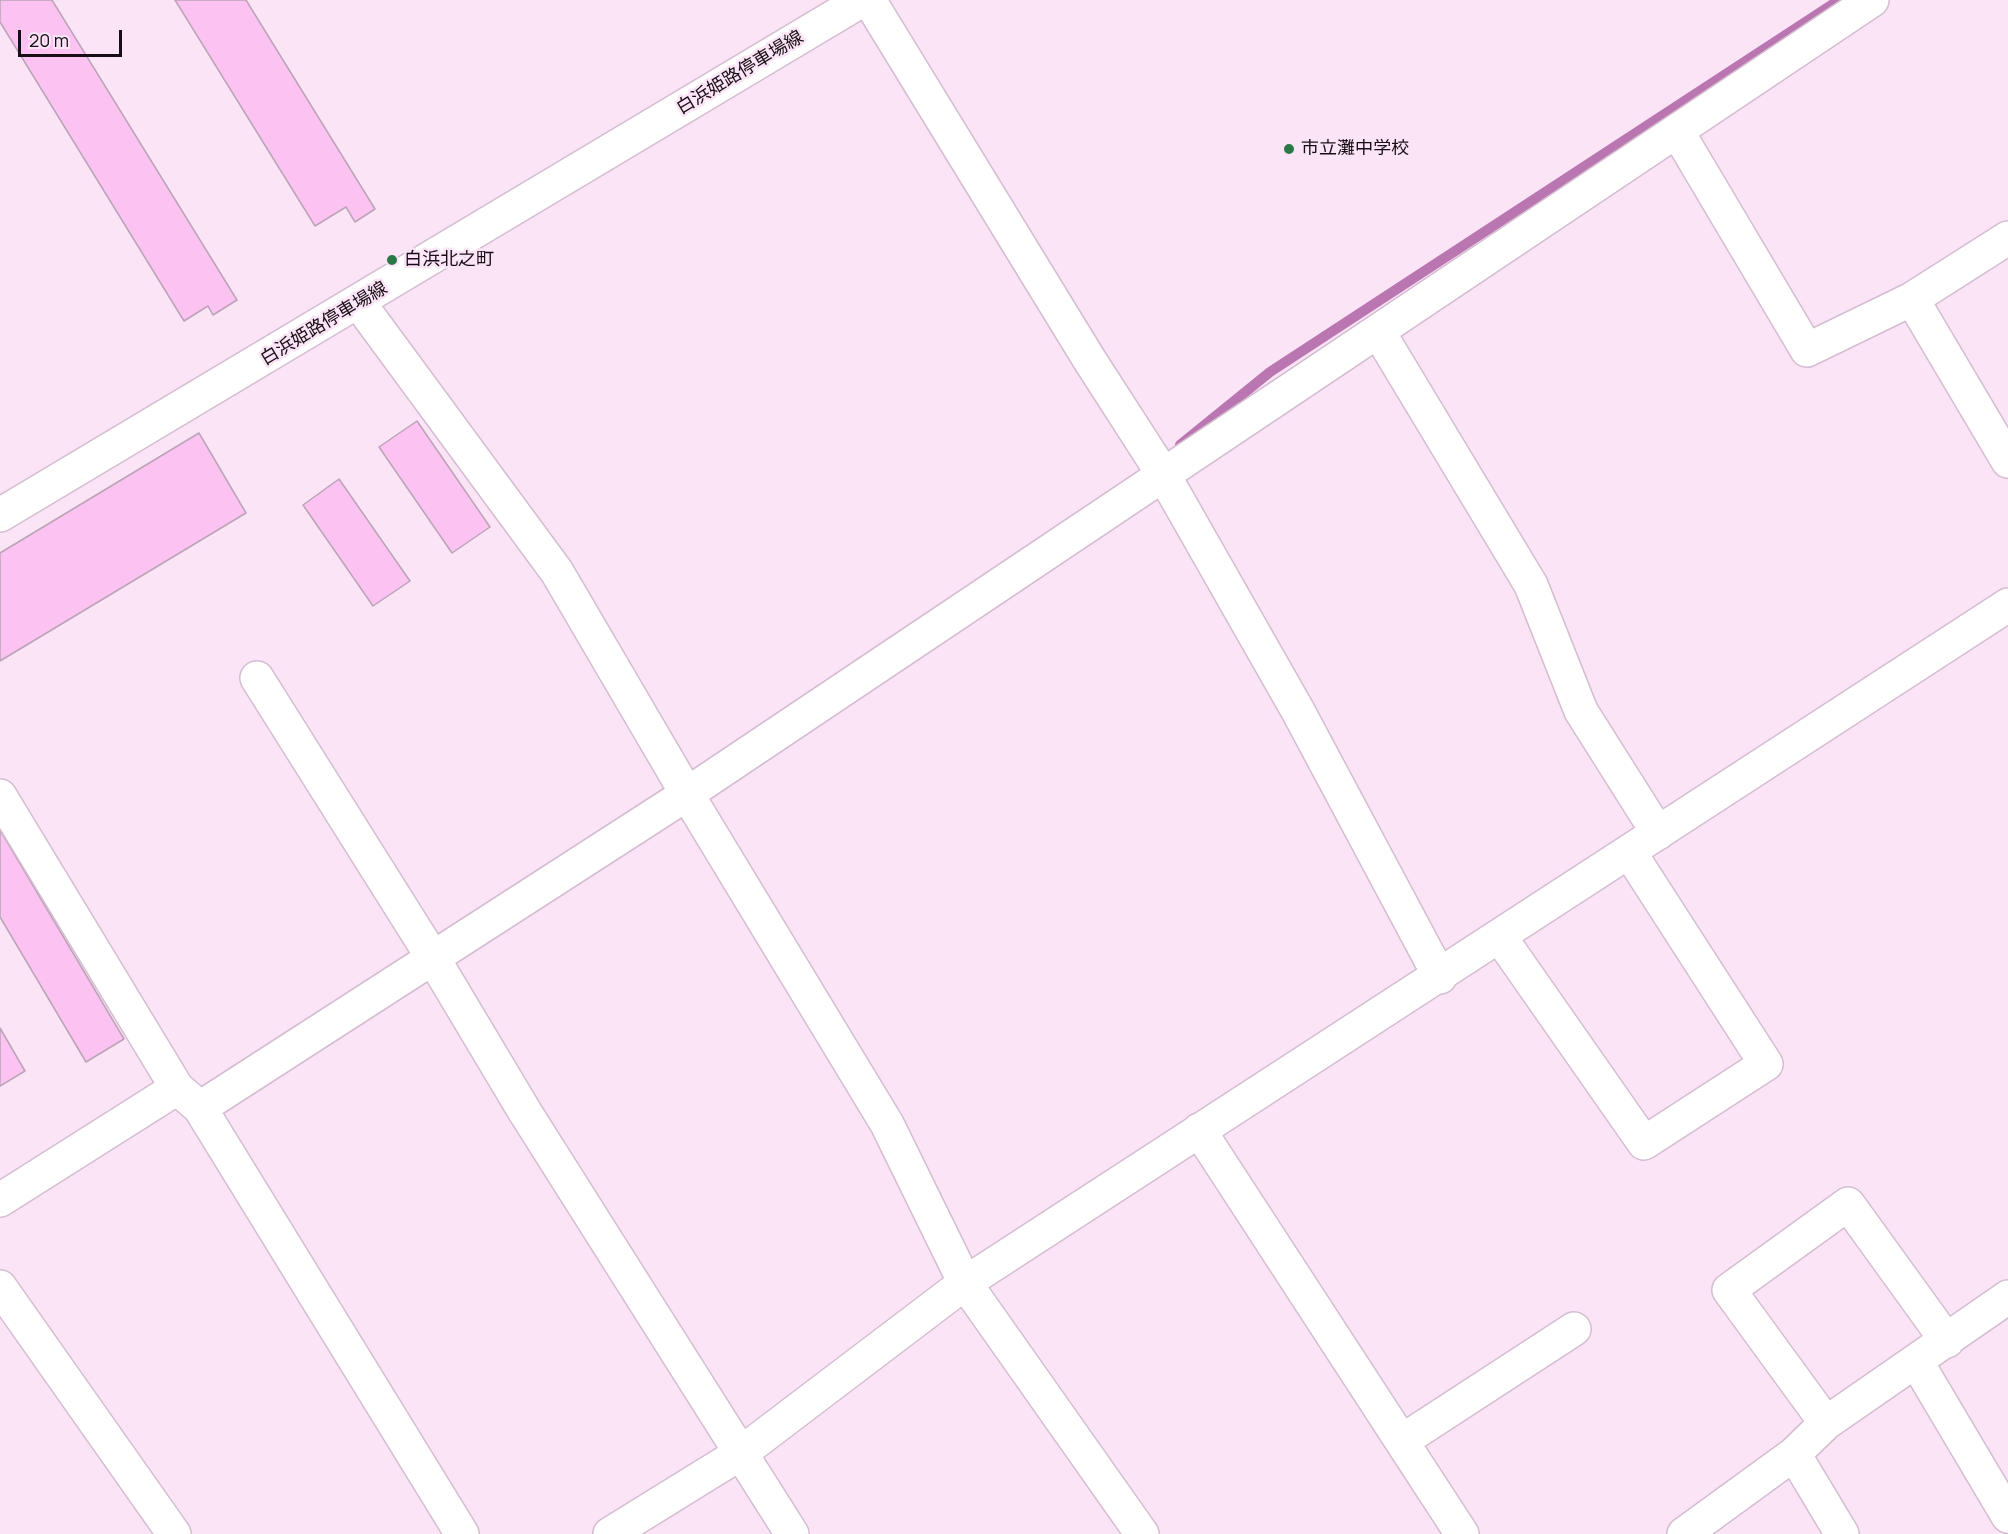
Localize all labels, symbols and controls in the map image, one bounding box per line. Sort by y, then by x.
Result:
scale bar [21,18,124,56]
street label: 白浜姫路停車場線 [673,27,807,119]
text: 20 m [29,28,69,52]
place label: 市立灘中学校 [1301,138,1409,160]
marker: 市立灘中学校 [1282,142,1296,156]
place label: 白浜北之町 [404,249,494,271]
marker: 白浜北之町 [385,253,399,267]
street label: 白浜姫路停車場線 [257,278,391,370]

